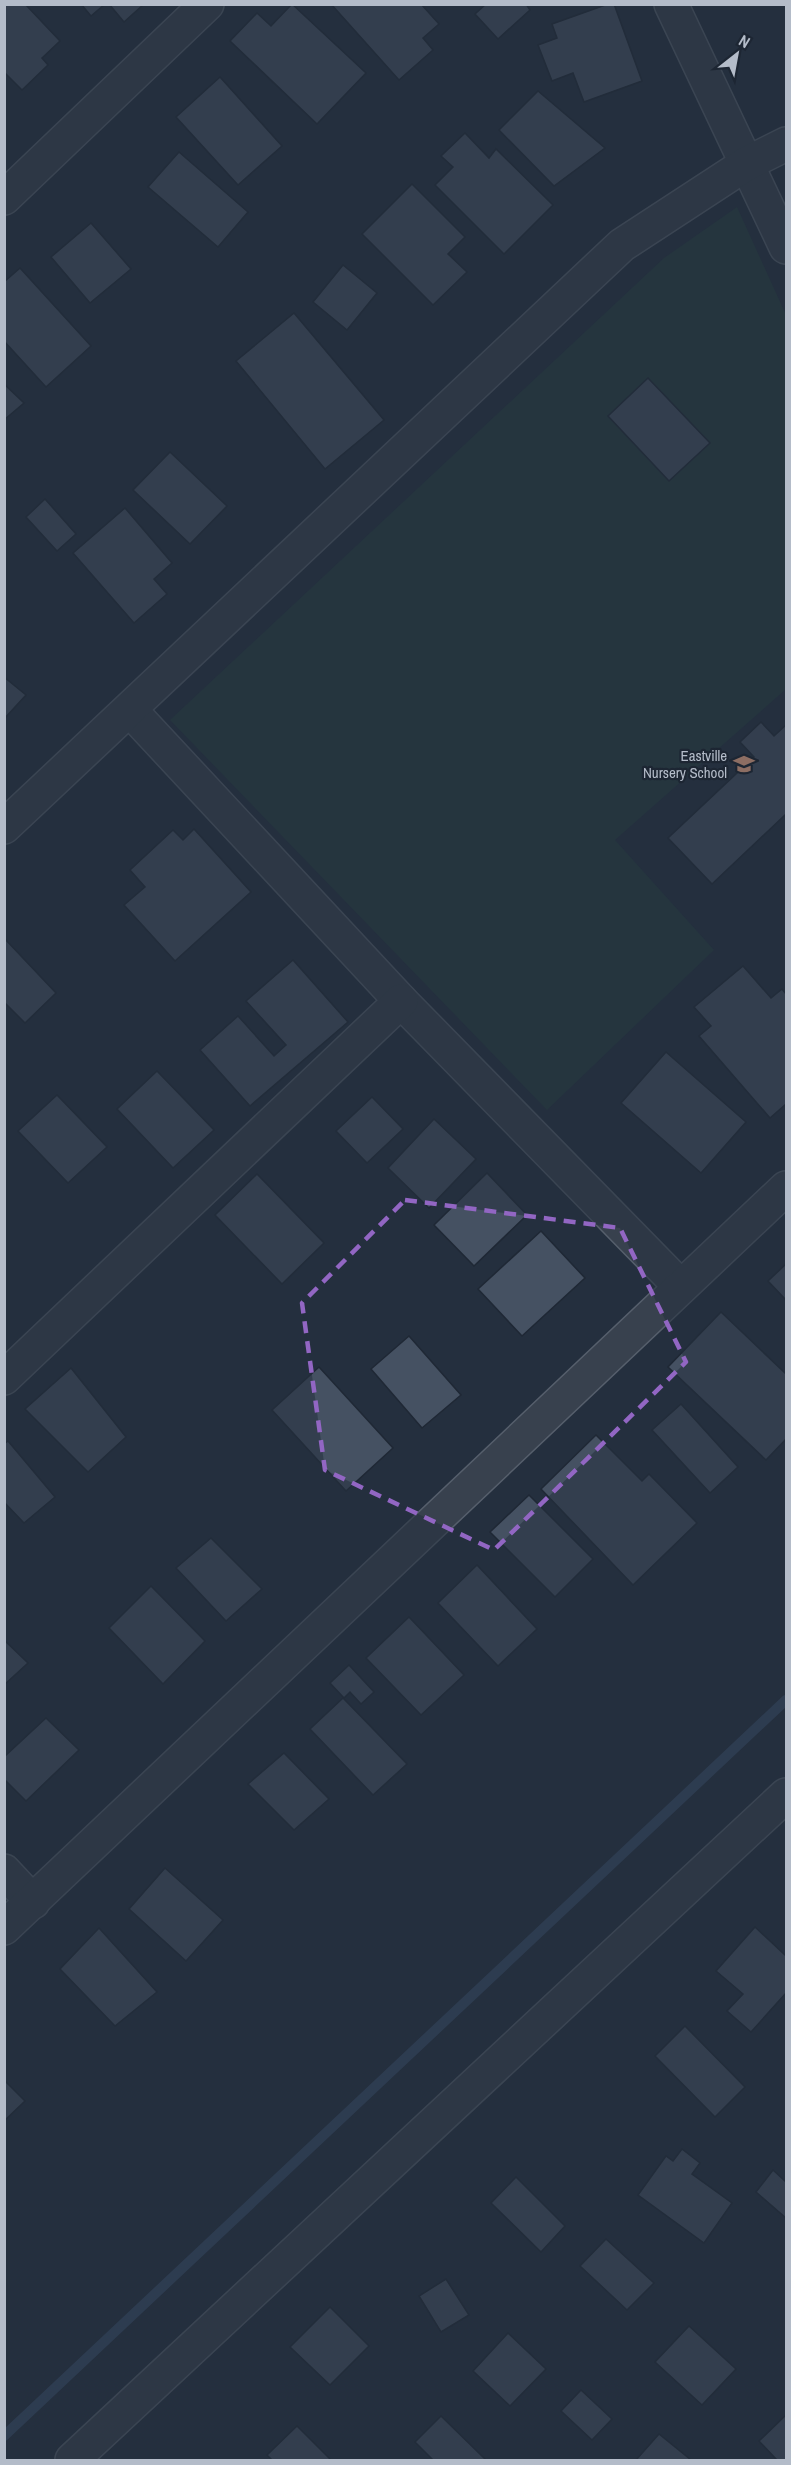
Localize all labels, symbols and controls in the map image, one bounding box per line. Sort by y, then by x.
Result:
north arrow [707,24,767,84]
text: N [735,29,754,53]
place label: Eastville Nursery School [643,745,727,783]
school or university icon: Eastville Nursery School [732,752,756,776]

